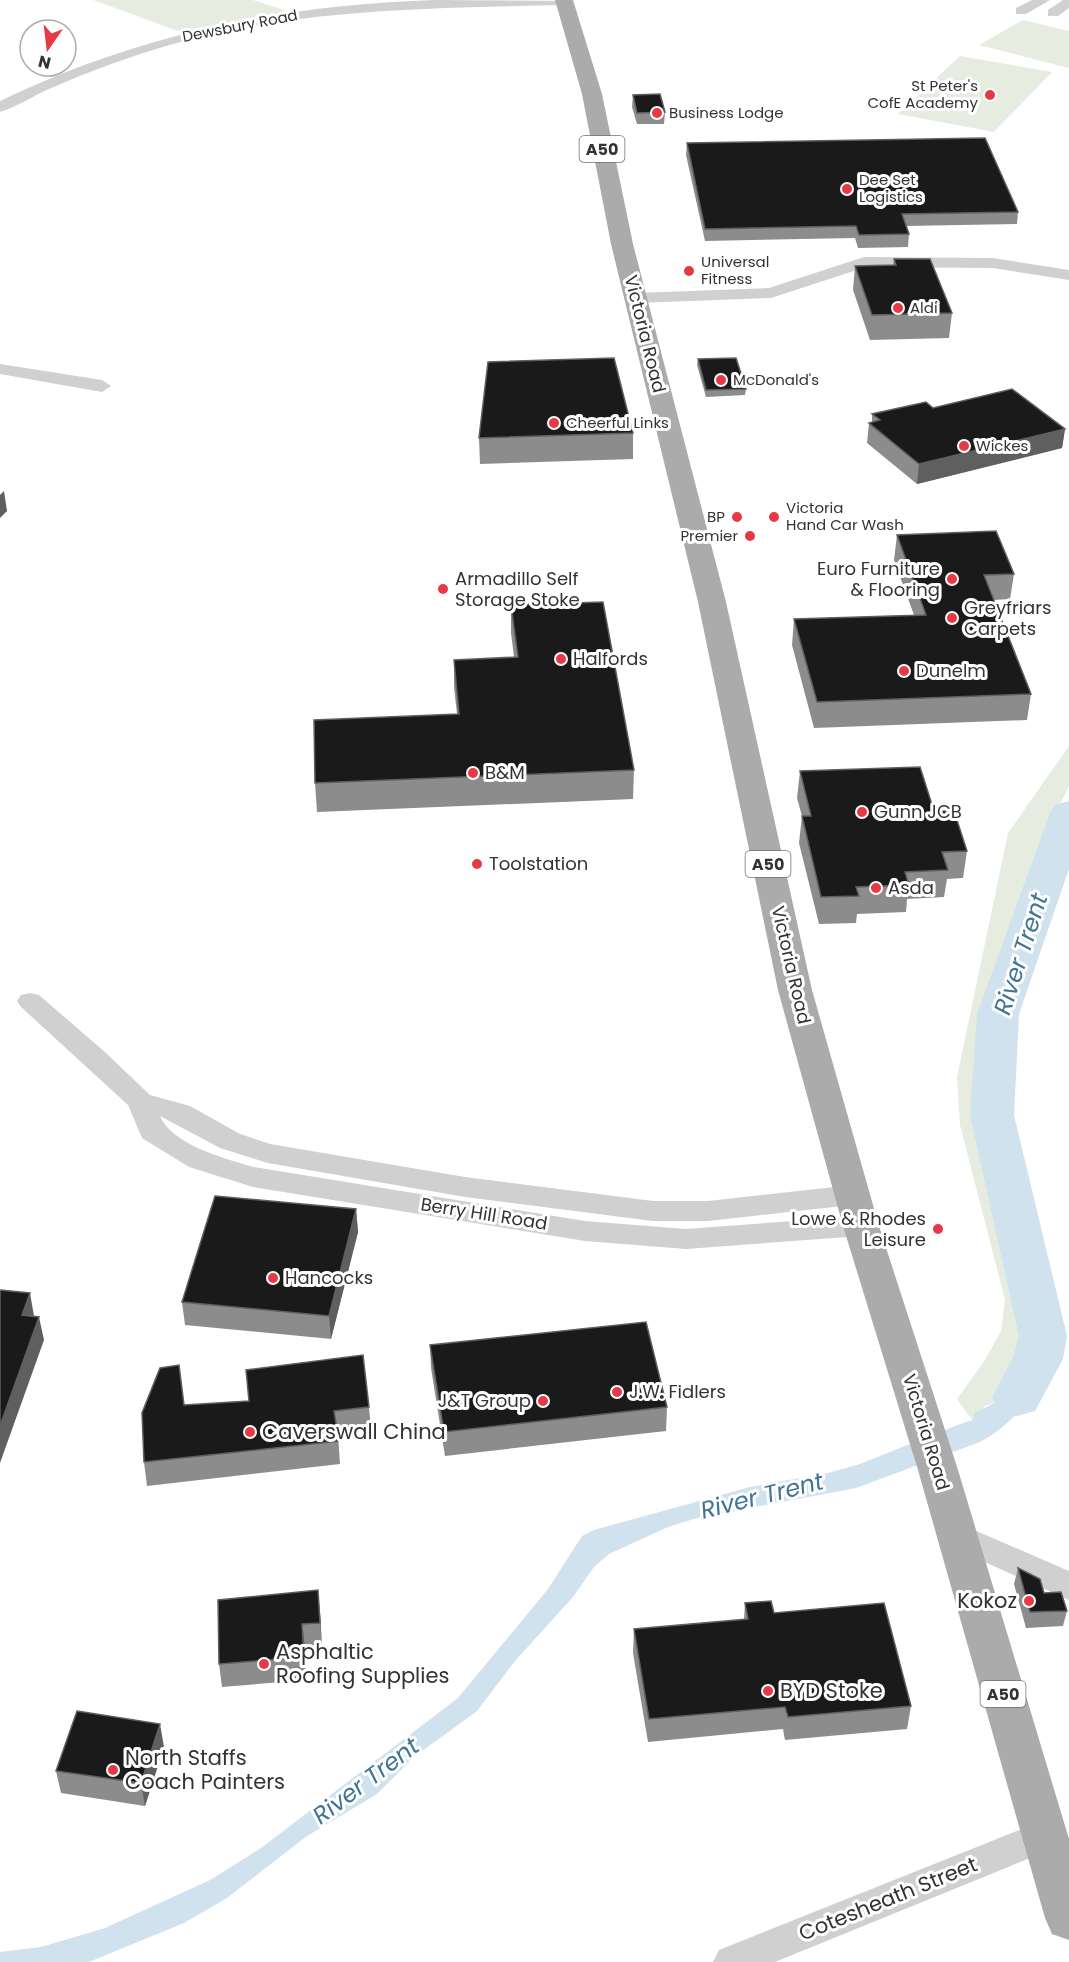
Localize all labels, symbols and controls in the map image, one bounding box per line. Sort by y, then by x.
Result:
street label: Dewsbury Road [181,4,299,47]
north arrow [18,18,78,78]
text: N [36,49,53,75]
place label: St Peter's CofE Academy [867,75,979,113]
marker: St Peter's CofE Academy [983,88,997,102]
place label: Business Lodge [669,102,784,123]
marker: Business Lodge [650,106,664,120]
road number: A50 [580,136,624,162]
place label: Dee Set Logistics [859,169,923,207]
marker: Dee Set Logistics [840,182,854,196]
place label: Universal Fitness [701,251,769,289]
marker: Universal Fitness [682,264,696,278]
street label: Victoria Road [619,272,672,395]
place label: Aldi [910,297,938,318]
marker: Aldi [891,301,905,315]
place label: McDonald's [733,369,819,390]
marker: McDonald's [714,373,728,387]
place label: Cheerful Links [566,412,669,433]
marker: Cheerful Links [547,416,561,430]
place label: Wickes [976,435,1028,456]
marker: Wickes [957,439,971,453]
place label: Victoria Hand Car Wash [786,497,904,535]
place label: BP [707,506,725,527]
marker: BP [730,510,744,524]
marker: Victoria Hand Car Wash [767,510,781,524]
place label: Premier [680,525,738,546]
marker: Premier [743,529,757,543]
place label: Euro Furniture & Flooring [817,556,940,602]
place label: Armadillo Self Storage Stoke [455,566,580,612]
marker: Euro Furniture & Flooring [945,572,959,586]
marker: Armadillo Self Storage Stoke [436,582,450,596]
place label: Greyfriars Carpets [964,595,1051,641]
marker: Greyfriars Carpets [945,611,959,625]
place label: Halfords [573,646,648,671]
marker: Halfords [554,652,568,666]
place label: Dunelm [916,658,986,683]
marker: Dunelm [897,664,911,678]
place label: B&M [485,760,525,785]
marker: B&M [466,766,480,780]
place label: Gunn JCB [874,799,962,824]
marker: Gunn JCB [855,805,869,819]
place label: Toolstation [489,851,588,876]
road number: A50 [746,851,790,877]
marker: Toolstation [470,857,484,871]
place label: Asda [888,875,934,900]
marker: Asda [869,881,883,895]
water label: River Trent [985,888,1056,1019]
street label: Victoria Road [766,903,817,1026]
street label: Berry Hill Road [419,1191,549,1236]
place label: Lowe & Rhodes Leisure [791,1206,926,1252]
marker: Lowe & Rhodes Leisure [931,1222,945,1236]
place label: Hancocks [285,1265,373,1290]
marker: Hancocks [266,1271,280,1285]
street label: Victoria Road [897,1371,956,1493]
place label: J.W. Fidlers [629,1379,726,1404]
marker: J.W. Fidlers [610,1385,624,1399]
place label: J&T Group [438,1388,531,1413]
marker: J&T Group [536,1394,550,1408]
place label: Caverswall China [262,1417,446,1446]
marker: Caverswall China [243,1425,257,1439]
water label: River Trent [697,1464,828,1527]
place label: Kokoz [957,1586,1017,1615]
marker: Kokoz [1022,1594,1036,1608]
place label: Asphaltic Roofing Supplies [276,1637,449,1690]
marker: Asphaltic Roofing Supplies [257,1657,271,1671]
place label: BYD Stoke [780,1676,883,1705]
road number: A50 [980,1681,1026,1707]
marker: BYD Stoke [761,1684,775,1698]
water label: River Trent [306,1729,427,1832]
place label: North Staffs Coach Painters [125,1743,285,1796]
marker: North Staffs Coach Painters [106,1763,120,1777]
street label: Cotesheath Street [794,1849,981,1948]

